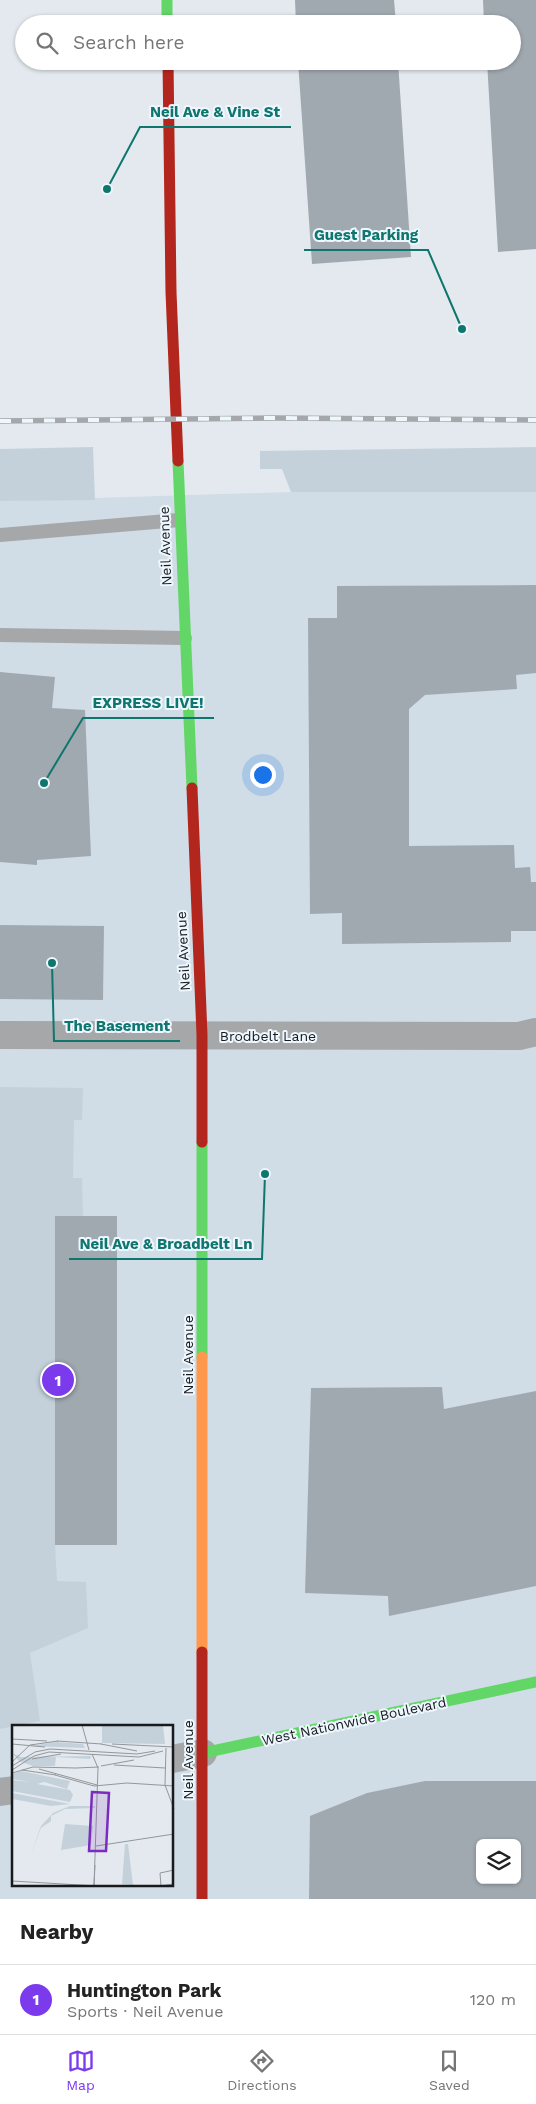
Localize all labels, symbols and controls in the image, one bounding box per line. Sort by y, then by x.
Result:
search box [15,15,521,70]
icon: search [33,29,61,57]
text: Search here [73,31,184,54]
callout: Neil Ave & Vine St [140,97,291,127]
text: Neil Ave & Vine St [150,103,280,121]
callout: Guest Parking [304,220,428,250]
text: Guest Parking [314,226,419,244]
street label: Neil Avenue [156,506,174,586]
callout: EXPRESS LIVE! [83,688,214,718]
text: EXPRESS LIVE! [93,694,203,712]
your location [250,762,276,788]
street label: Neil Avenue [173,911,193,991]
callout: The Basement [54,1011,180,1041]
text: The Basement [64,1017,171,1035]
street label: Brodbelt Lane [220,1028,316,1044]
callout: Neil Ave & Broadbelt Ln [69,1229,262,1259]
text: Neil Ave & Broadbelt Ln [80,1235,252,1253]
street label: Neil Avenue [180,1315,196,1395]
pin: 1 [42,1361,74,1399]
street label: West Nationwide Boulevard [260,1694,448,1748]
street label: Neil Avenue [180,1720,196,1800]
inset map [12,1725,174,1886]
map controls [476,1839,521,1884]
button: layers [476,1839,521,1884]
text: Nearby [20,1919,93,1944]
text: Huntington Park [67,1979,221,2002]
text: 1 [33,1990,39,2009]
text: 120 m [470,1990,516,2009]
text: Sports · Neil Avenue [67,2002,223,2021]
tab: Map [66,2047,95,2093]
tab: Directions [227,2047,297,2093]
tab: Saved [429,2047,470,2093]

